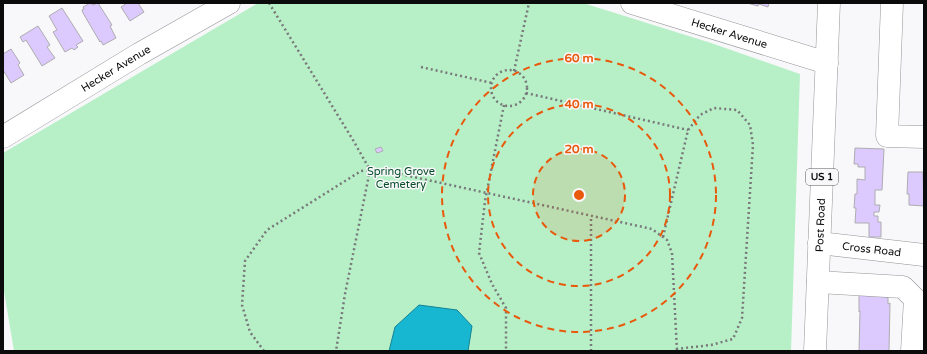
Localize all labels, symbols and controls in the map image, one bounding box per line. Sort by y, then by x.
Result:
street label: Hecker Avenue [690,15,769,51]
street label: Hecker Avenue [79,42,153,94]
text: 60 m [564,51,594,65]
text: 40 m [564,97,594,111]
text: 20 m [564,142,594,156]
park label: Spring Grove Cemetery [367,165,435,191]
road number: US 1 [806,169,838,185]
centre of rings [572,188,586,202]
street label: Post Road [812,198,828,252]
street label: Cross Road [841,239,902,259]

